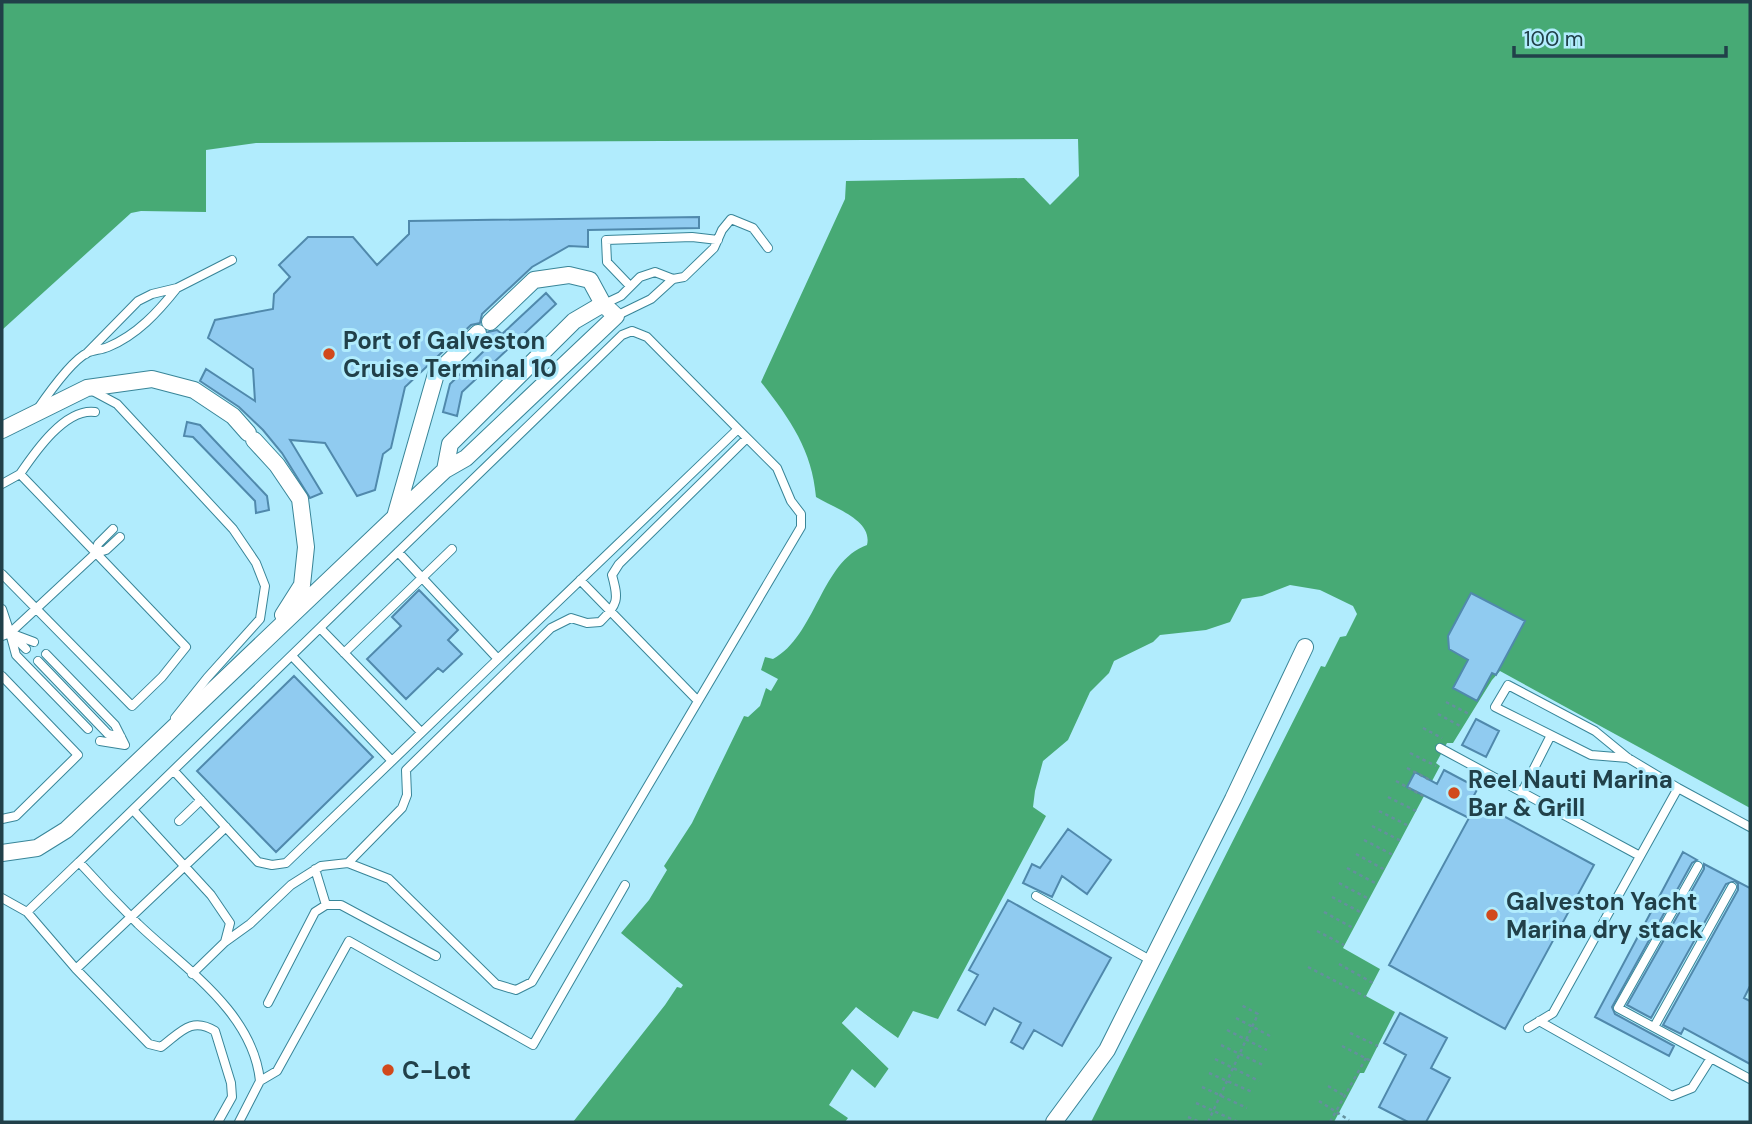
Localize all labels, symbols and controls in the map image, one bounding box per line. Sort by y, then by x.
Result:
scale bar [1514,14,1726,58]
text: 100 m [1524,25,1584,53]
place label: Port of Galveston Cruise Terminal 10 [343,325,557,384]
marker: Port of Galveston Cruise Terminal 10 [321,346,337,362]
place label: Reel Nauti Marina Bar & Grill [1468,764,1673,823]
marker: Reel Nauti Marina Bar & Grill [1446,785,1462,801]
place label: Galveston Yacht Marina dry stack [1506,886,1703,945]
marker: Galveston Yacht Marina dry stack [1484,907,1500,923]
place label: C-Lot [402,1055,471,1086]
marker: C-Lot [380,1062,396,1078]

